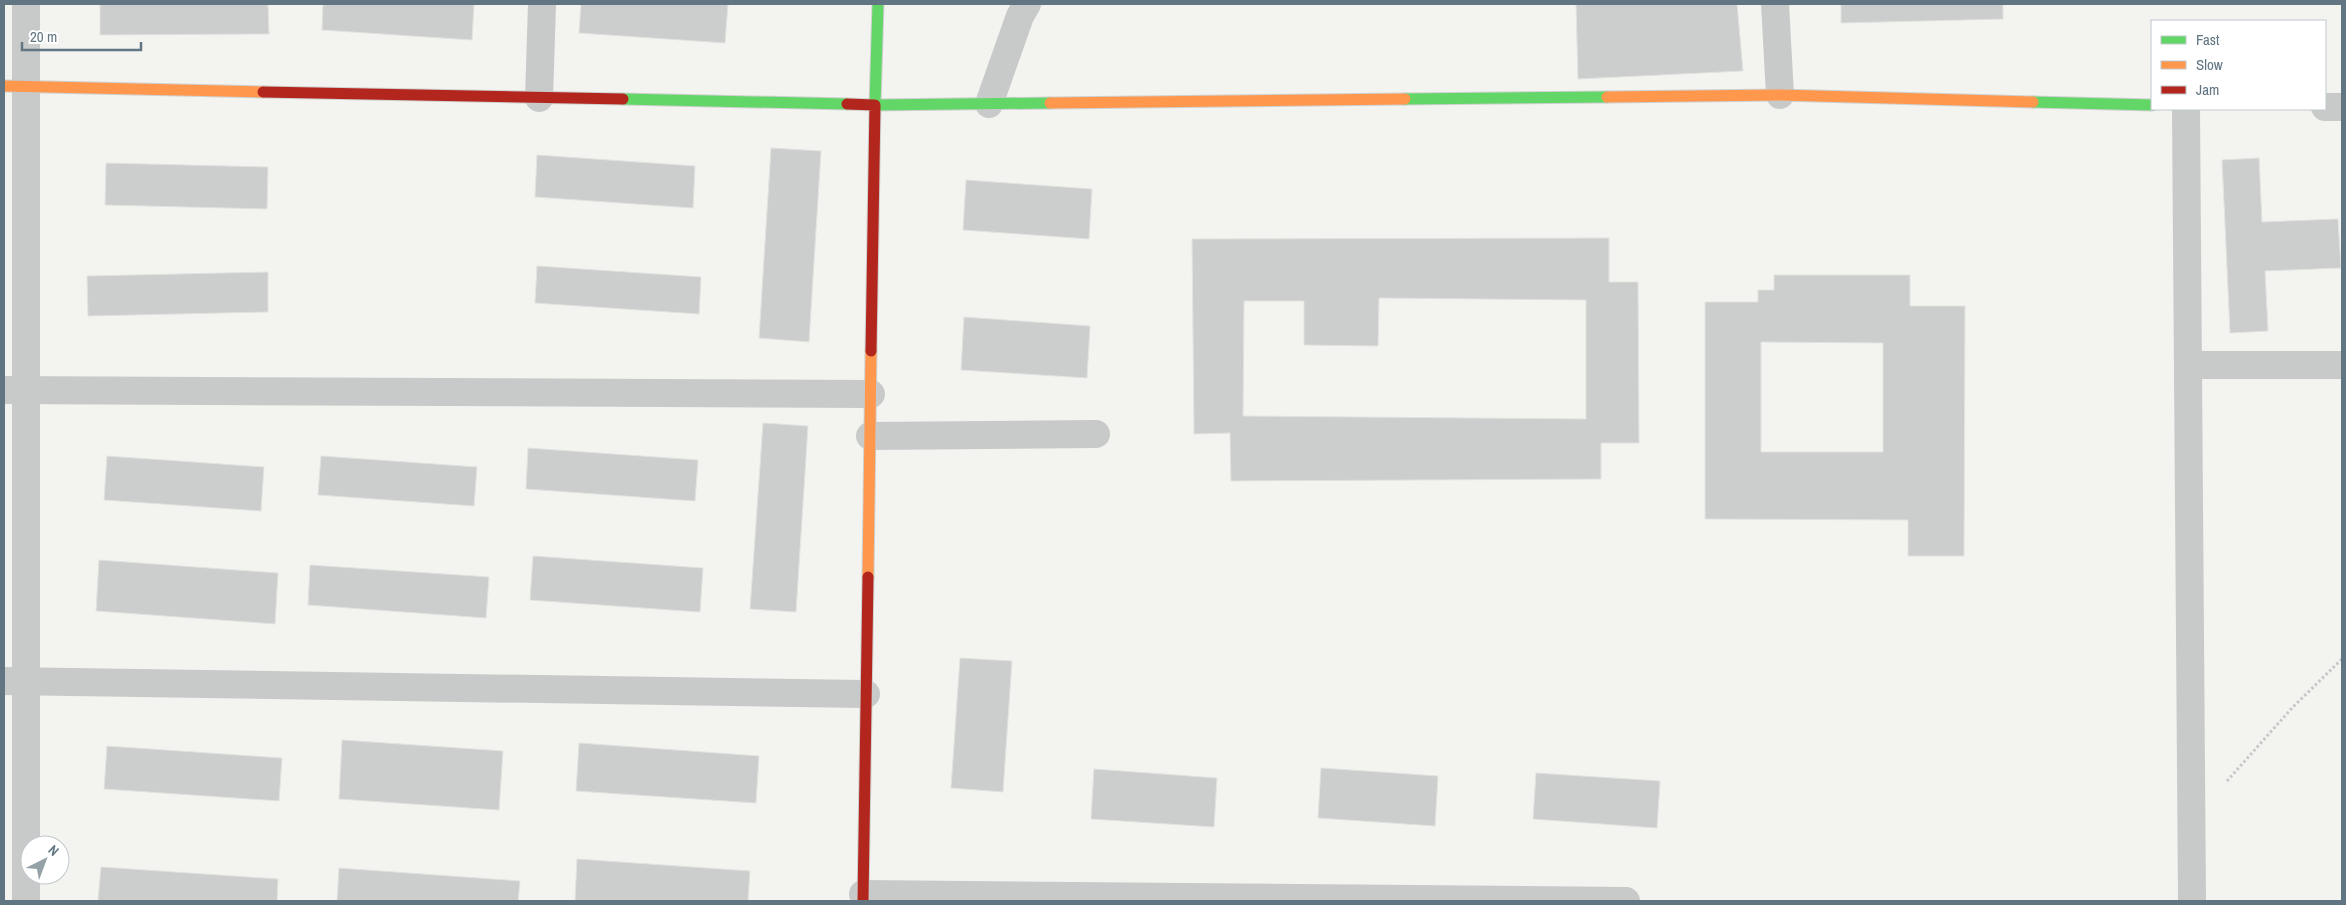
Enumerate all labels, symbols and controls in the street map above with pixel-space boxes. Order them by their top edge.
scale bar [22,20,141,52]
legend [2151,20,2326,110]
text: 20 m [30,26,57,47]
text: Fast [2196,29,2220,50]
text: Slow [2196,54,2223,75]
text: Jam [2196,79,2219,100]
north arrow [20,835,70,885]
text: N [45,841,63,860]

